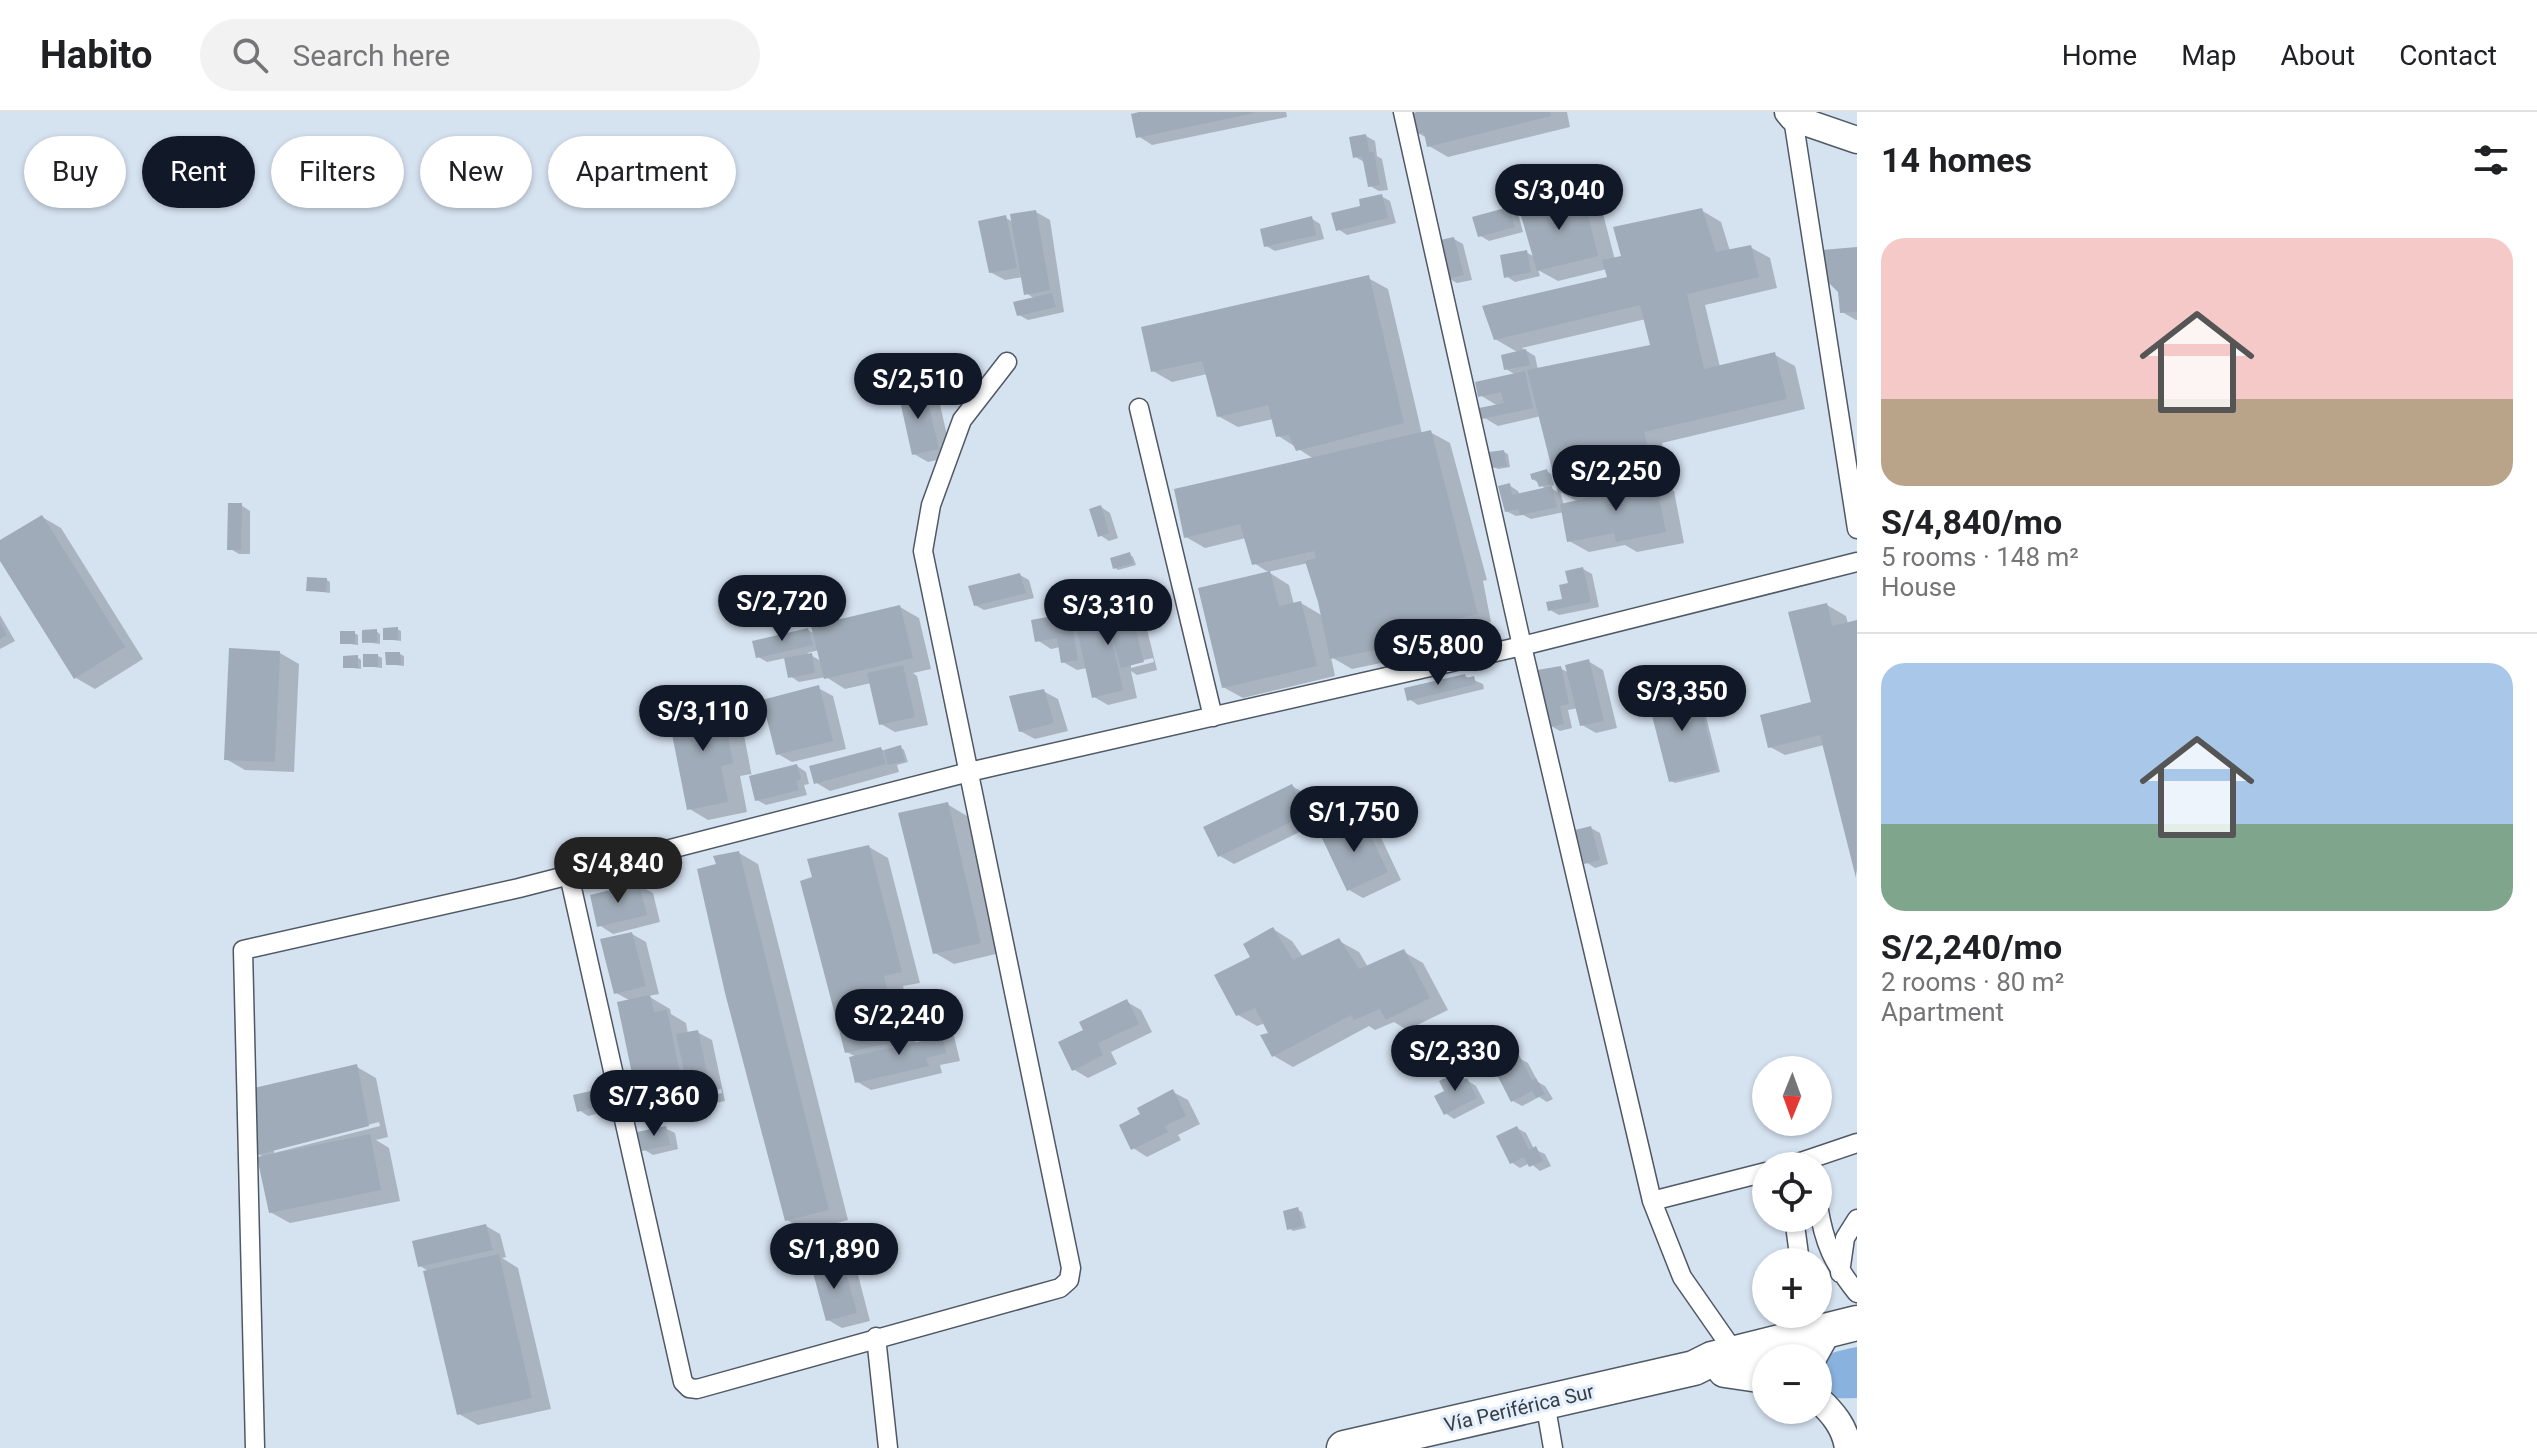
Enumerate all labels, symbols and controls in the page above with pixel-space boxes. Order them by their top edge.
search box [200,19,760,91]
text: Habito [40,33,152,77]
icon: search [228,33,272,77]
text: Search here [292,38,450,73]
text: Home [2062,39,2137,72]
text: Map [2181,39,2237,72]
text: About [2281,39,2355,72]
text: Contact [2399,39,2497,72]
chip: Buy [24,136,126,208]
chip: Rent [142,136,255,208]
chip: Filters [271,136,404,208]
chip: New [420,136,532,208]
chip: Apartment [548,136,736,208]
icon: filters [2469,138,2513,182]
text: 14 homes [1881,140,2032,180]
pin: S/3,040 [1485,164,1633,232]
text: S/3,040 [1513,175,1605,205]
icon: home [2125,290,2269,434]
pin: S/2,510 [844,353,992,421]
text: S/2,510 [872,364,964,394]
pin: S/2,250 [1542,445,1690,513]
text: S/2,250 [1570,456,1662,486]
text: S/4,840/mo [1881,502,2062,542]
text: 5 rooms · 148 m² [1881,542,2079,572]
text: House [1881,572,1956,602]
pin: S/2,720 [708,575,856,643]
pin: S/3,310 [1034,579,1182,647]
text: S/2,720 [736,586,828,616]
text: S/3,310 [1062,590,1154,620]
pin: S/5,800 [1364,619,1512,687]
text: S/5,800 [1392,630,1484,660]
pin: S/3,350 [1608,665,1756,733]
text: S/3,350 [1636,676,1728,706]
pin: S/3,110 [629,685,777,753]
text: S/3,110 [657,696,749,726]
icon: home [2125,715,2269,859]
pin: S/1,750 [1280,786,1428,854]
text: S/1,750 [1308,797,1400,827]
pin: S/4,840 [544,837,692,905]
text: S/4,840 [572,848,664,878]
text: S/2,240/mo [1881,927,2062,967]
text: 2 rooms · 80 m² [1881,967,2064,997]
pin: S/2,240 [825,989,973,1057]
text: Apartment [1881,997,2004,1027]
text: S/2,240 [853,1000,945,1030]
pin: S/2,330 [1381,1025,1529,1093]
text: S/2,330 [1409,1036,1501,1066]
north arrow [1752,1056,1832,1136]
map controls [1752,1056,1832,1424]
pin: S/7,360 [580,1070,728,1138]
text: S/7,360 [608,1081,700,1111]
button: locate [1752,1152,1832,1232]
pin: S/1,890 [760,1223,908,1291]
text: S/1,890 [788,1234,880,1264]
button: + [1752,1248,1832,1328]
button: − [1752,1344,1832,1424]
street label: Vía Periférica Sur [1442,1379,1597,1437]

